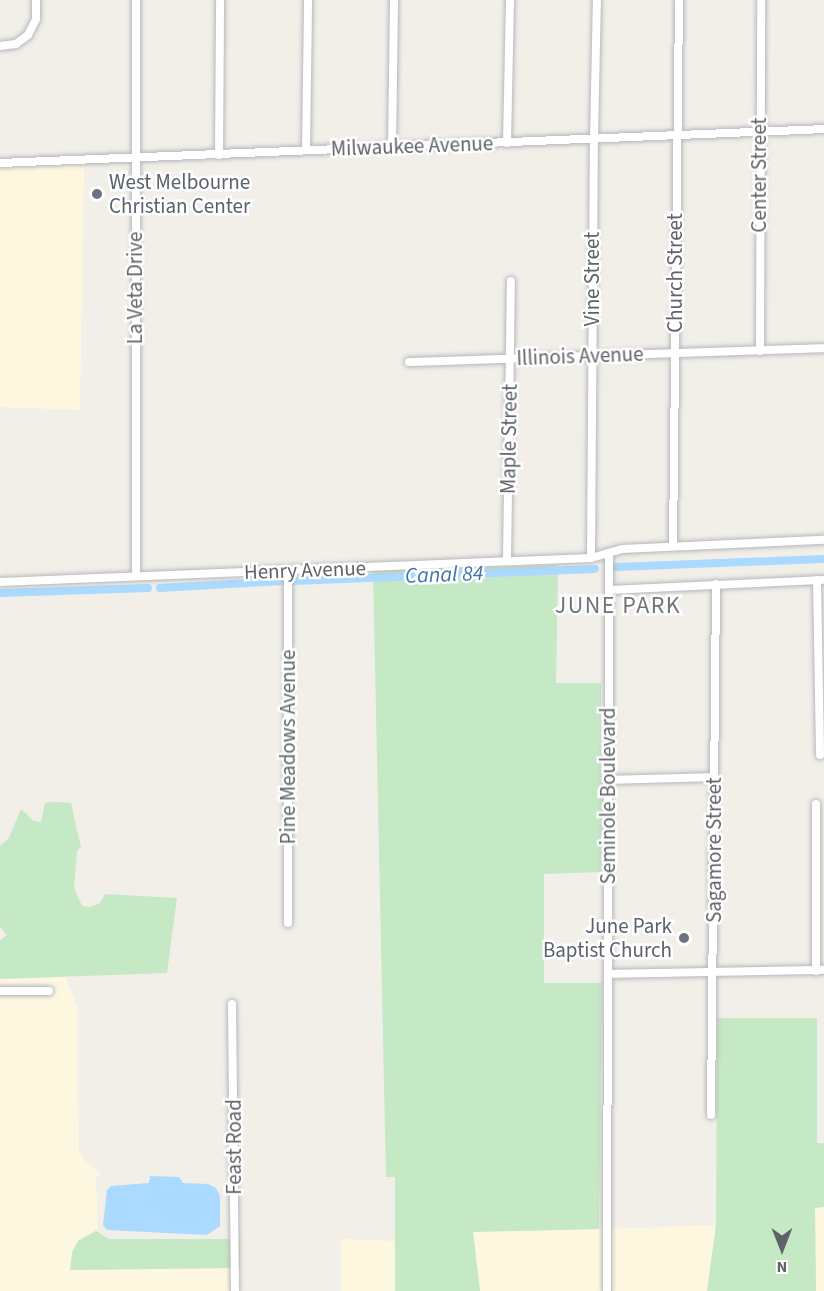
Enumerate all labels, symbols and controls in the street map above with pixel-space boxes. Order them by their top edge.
street label: Center Street [746,117,772,233]
street label: Milwaukee Avenue [330,131,494,161]
place label: West Melbourne Christian Center [109,169,250,219]
marker: West Melbourne Christian Center [90,187,104,201]
street label: Church Street [662,213,688,333]
street label: La Veta Drive [122,232,148,344]
street label: Vine Street [579,232,605,326]
street label: Illinois Avenue [516,341,644,371]
street label: Maple Street [495,384,523,494]
street label: Henry Avenue [244,555,366,585]
water label: Canal 84 [404,560,484,590]
district label: JUNE PARK [555,592,681,620]
street label: Pine Meadows Avenue [275,650,301,844]
street label: Seminole Boulevard [595,708,621,884]
street label: Sagamore Street [701,777,727,923]
place label: June Park Baptist Church [543,913,672,963]
marker: June Park Baptist Church [677,931,691,945]
street label: Feast Road [221,1099,247,1195]
north arrow [752,1219,812,1279]
text: N [777,1256,787,1278]

